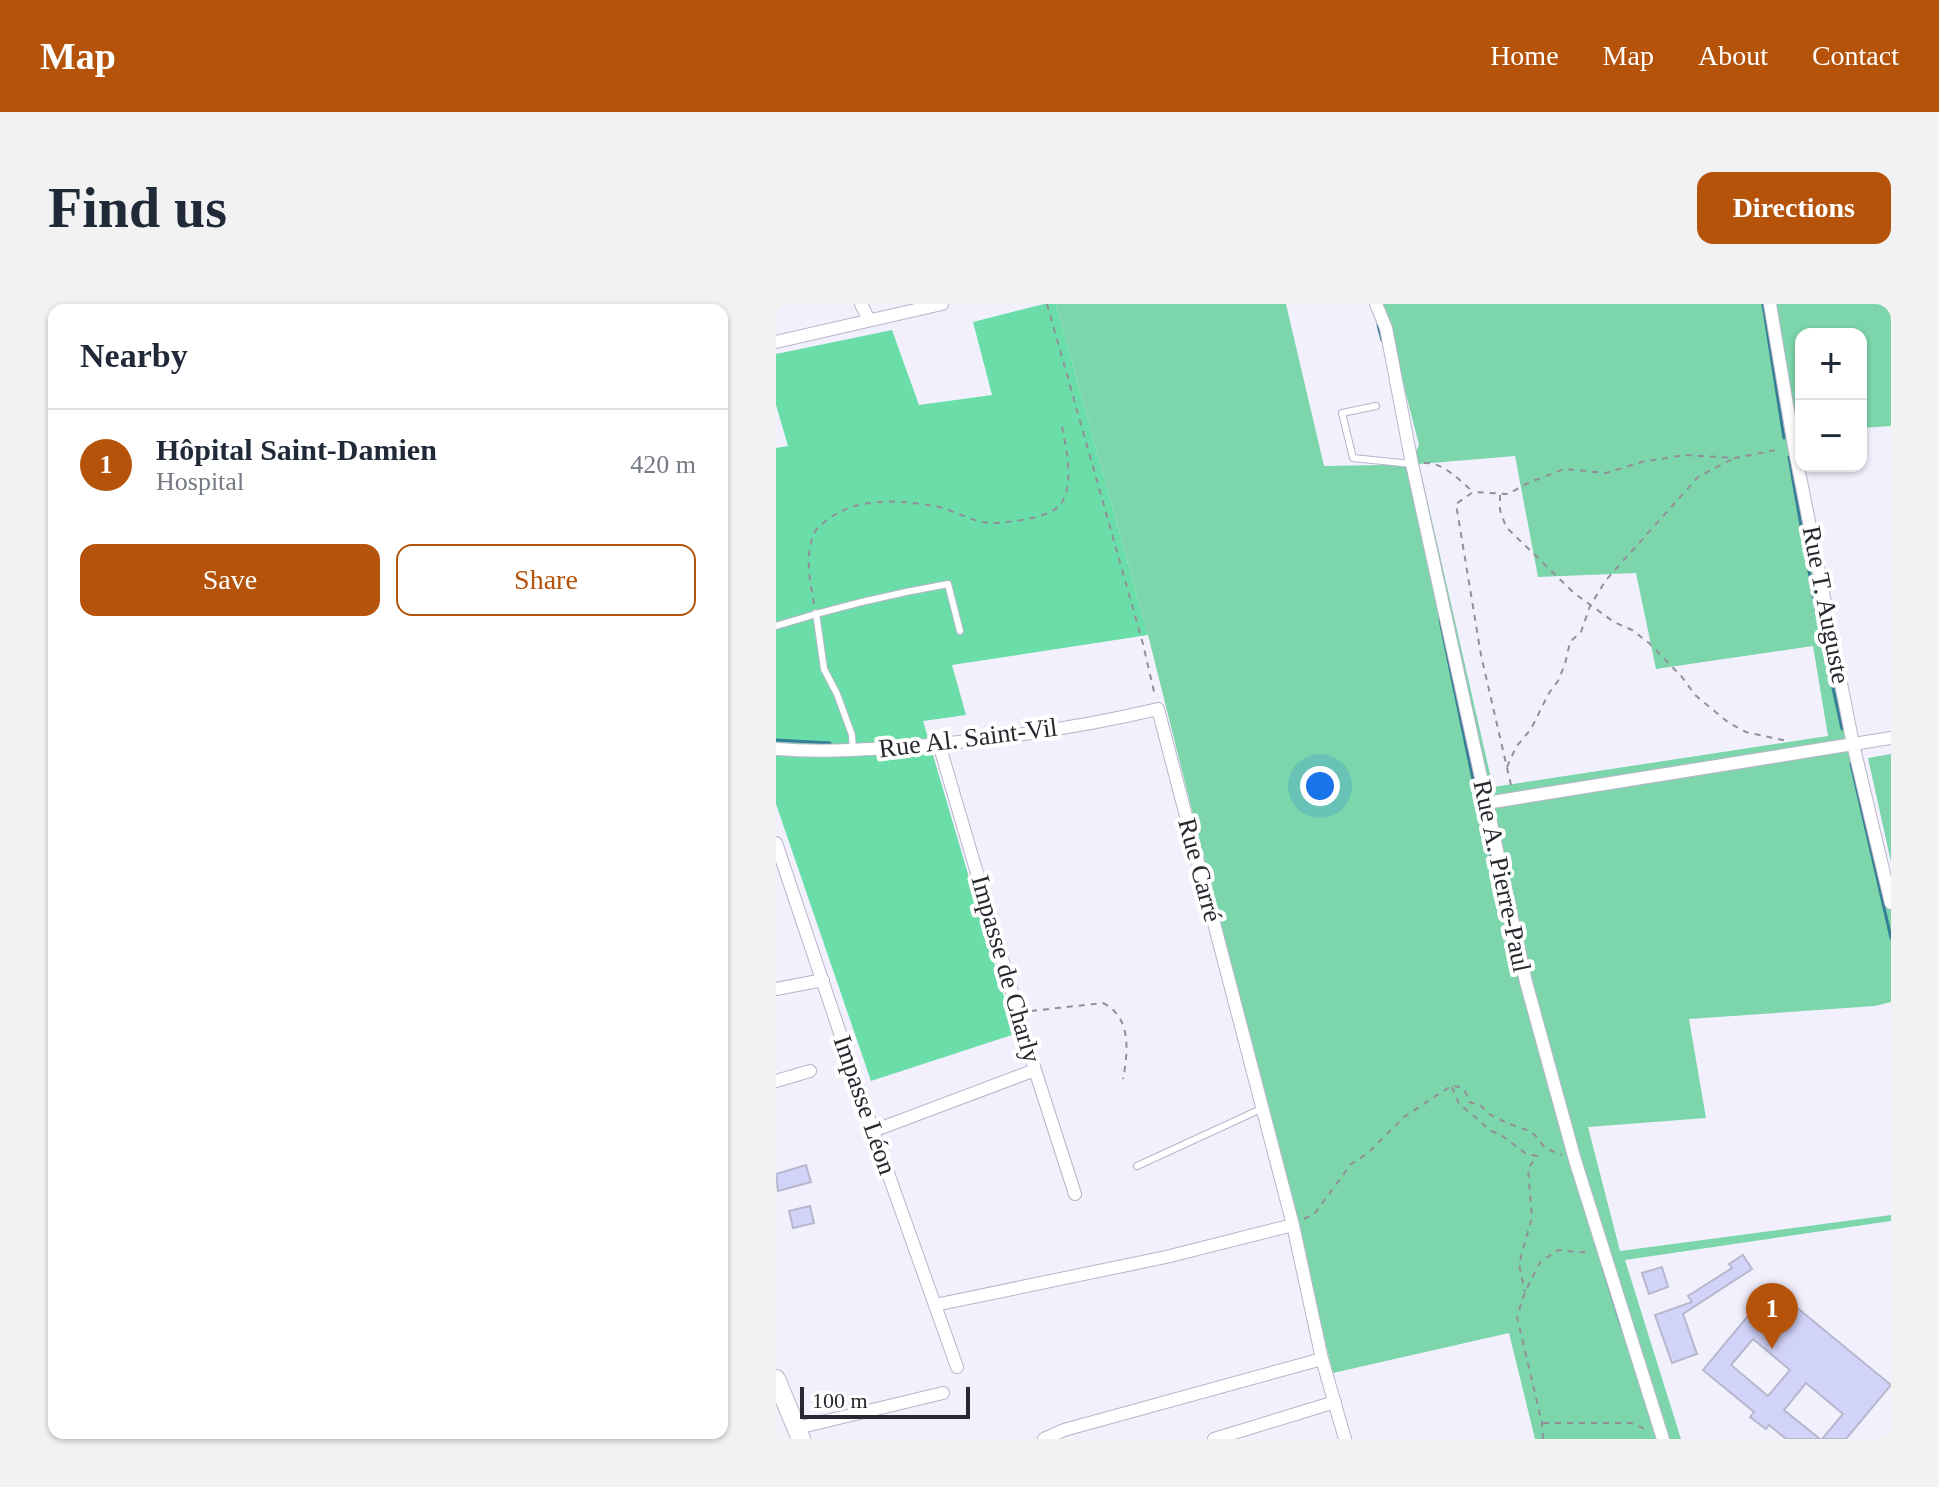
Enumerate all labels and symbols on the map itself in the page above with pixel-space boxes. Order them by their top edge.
street label: Rue T. Auguste [1796,524,1856,686]
street label: Rue Al. Saint-Vil [877,713,1059,763]
your location [1300,766,1340,806]
street label: Rue A. Pierre-Paul [1467,777,1537,975]
street label: Rue Carré [1172,815,1228,925]
street label: Impasse de Charly [965,872,1047,1066]
street label: Impasse Léon [828,1032,902,1178]
pin: 1 [1746,1283,1798,1349]
scale bar [800,1383,970,1419]

